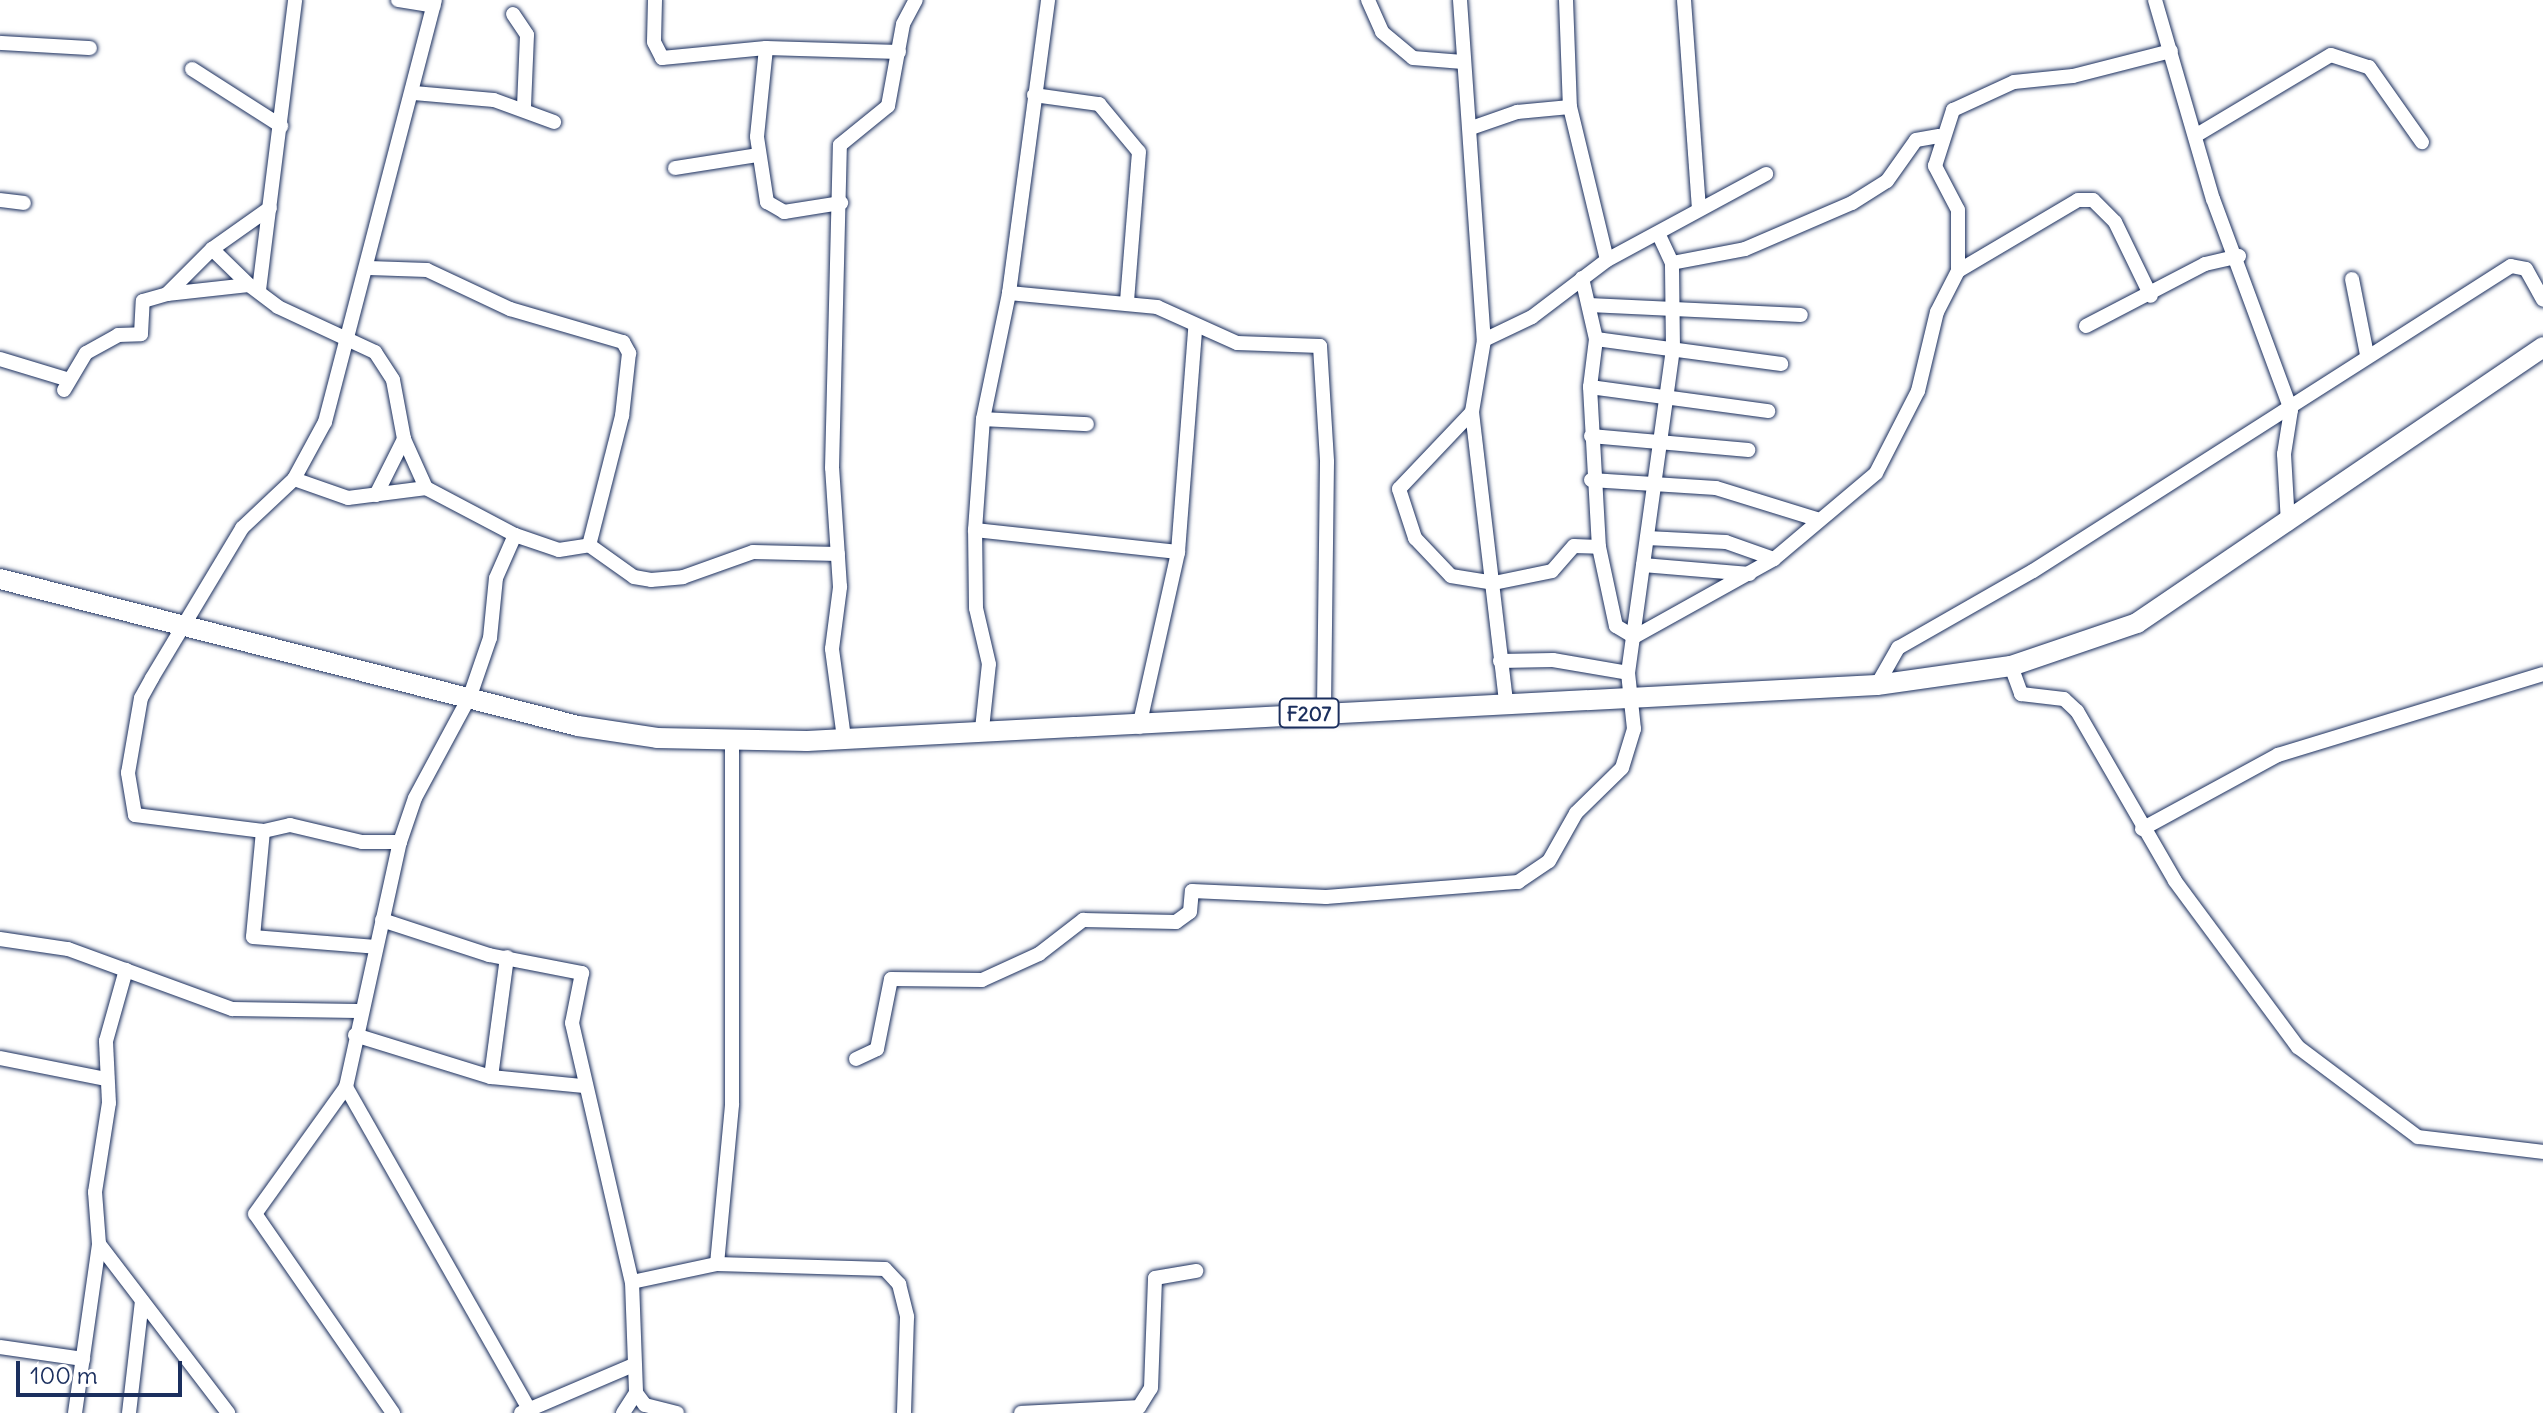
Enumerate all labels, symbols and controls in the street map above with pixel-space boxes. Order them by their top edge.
road number: F207 [1277,697,1341,729]
scale bar [20,1345,186,1395]
text: 100 m [30,1360,98,1390]

